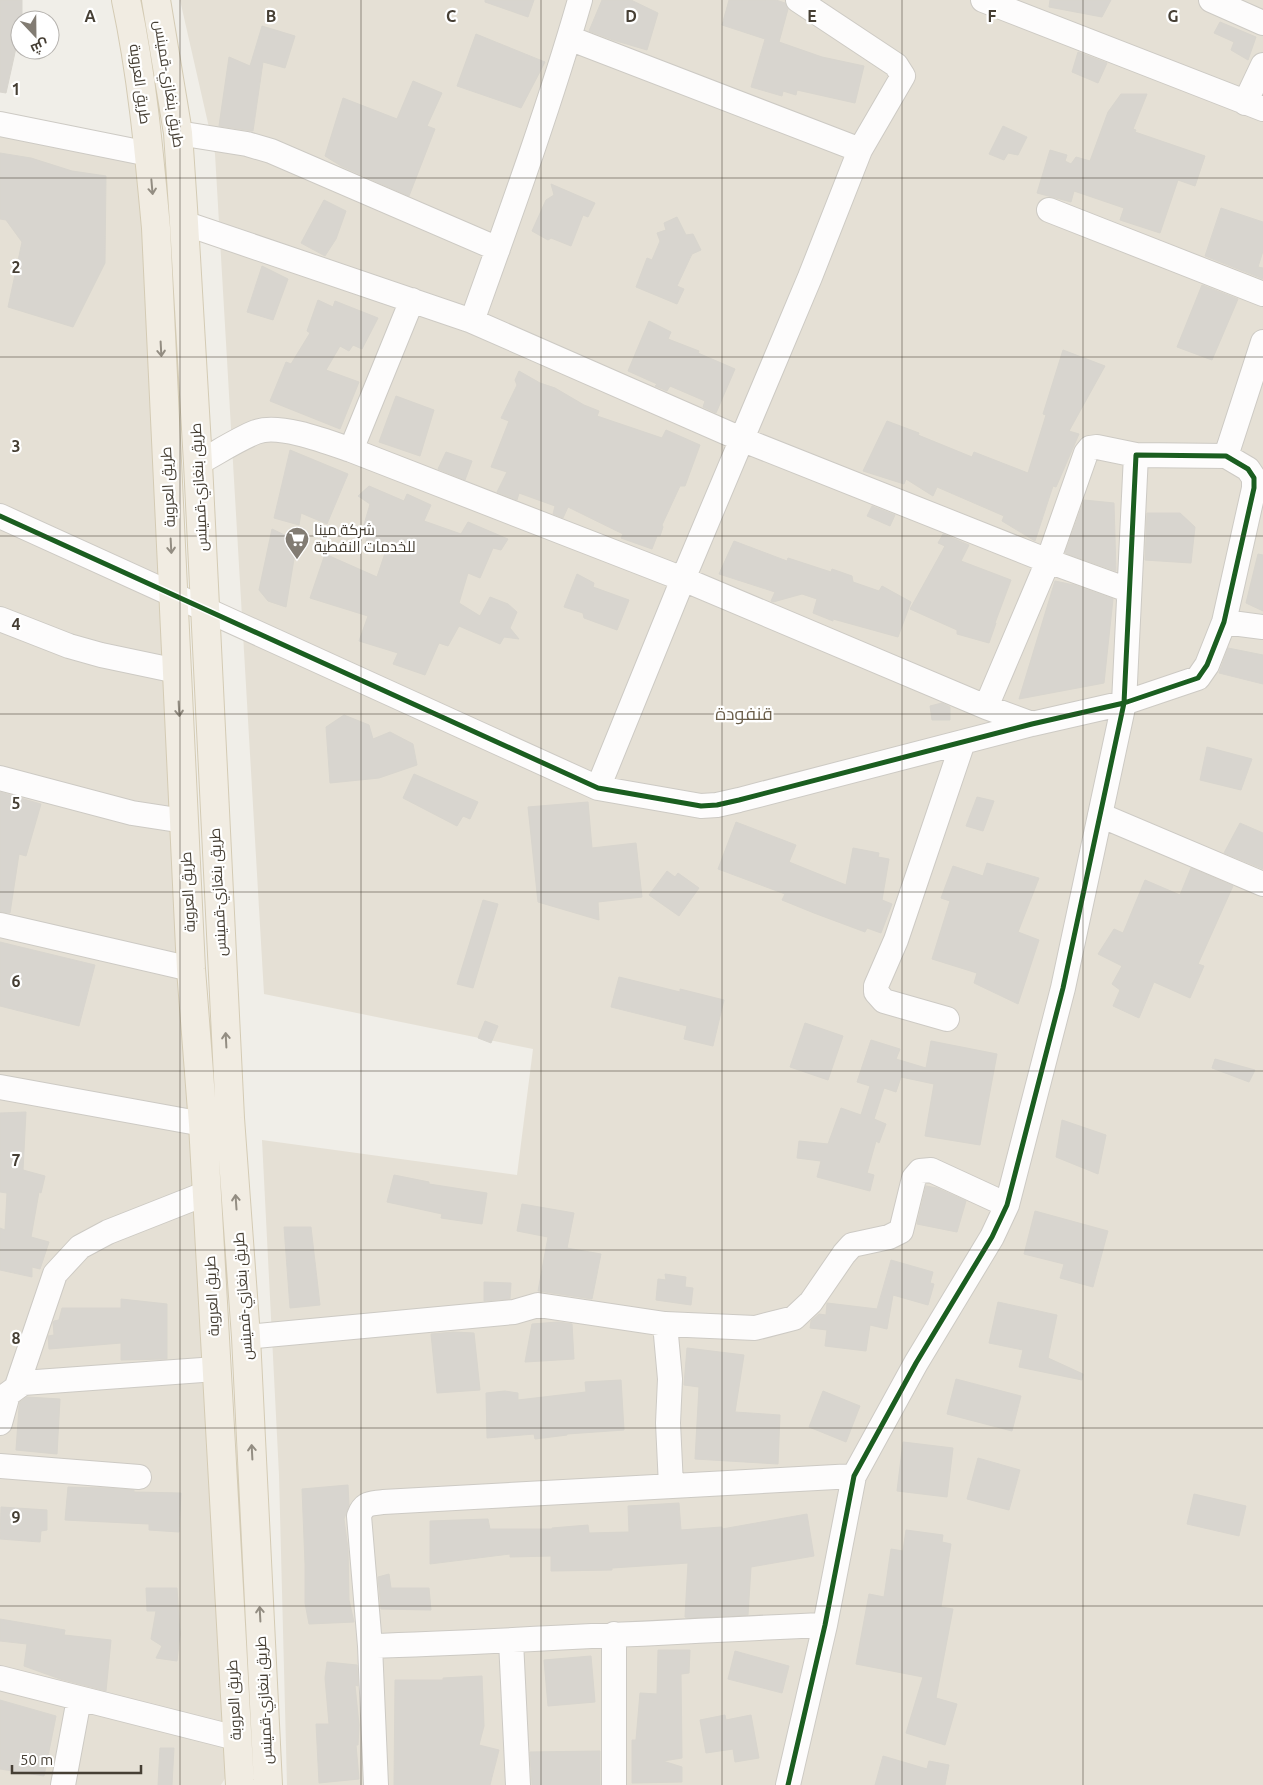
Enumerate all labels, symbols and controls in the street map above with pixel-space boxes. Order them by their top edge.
text: A [84,7,96,25]
text: B [266,7,276,25]
text: C [446,7,456,25]
text: D [625,7,637,25]
text: E [807,7,817,25]
text: F [988,7,997,25]
text: G [1167,7,1179,25]
north arrow [10,10,60,60]
street label: طريق بنغازي-قمينس [147,19,188,149]
text: ش [28,35,51,58]
street label: طريق العروبة [124,43,155,125]
text: 1 [11,80,21,98]
one-way arrow [147,179,157,195]
text: 2 [11,258,21,276]
one-way arrow [157,341,166,357]
street label: طريق بنغازي-قمينس [187,422,214,552]
text: 3 [11,437,21,455]
street label: طريق العروبة [157,446,180,528]
place label: شركة مينا للخدمات النفطية [314,521,416,555]
supermarket icon: شركة مينا للخدمات النفطية [284,526,310,560]
one-way arrow [166,538,176,554]
text: 4 [11,615,21,633]
one-way arrow [174,700,183,716]
district label: قنفودة [715,703,773,725]
text: 5 [11,794,21,812]
street label: طريق بنغازي-قمينس [206,827,233,957]
street label: طريق العروبة [177,851,200,933]
text: 6 [11,972,21,990]
one-way arrow [221,1032,230,1048]
text: 7 [11,1151,21,1169]
one-way arrow [232,1194,241,1210]
street label: طريق بنغازي-قمينس [230,1231,259,1361]
street label: طريق العروبة [201,1255,224,1337]
text: 8 [11,1329,21,1347]
one-way arrow [247,1444,257,1460]
text: 9 [11,1508,21,1526]
one-way arrow [255,1606,264,1622]
street label: طريق بنغازي-قمينس [252,1635,279,1765]
street label: طريق العروبة [223,1659,246,1741]
scale bar [12,1742,141,1774]
text: 50 m [20,1751,53,1768]

